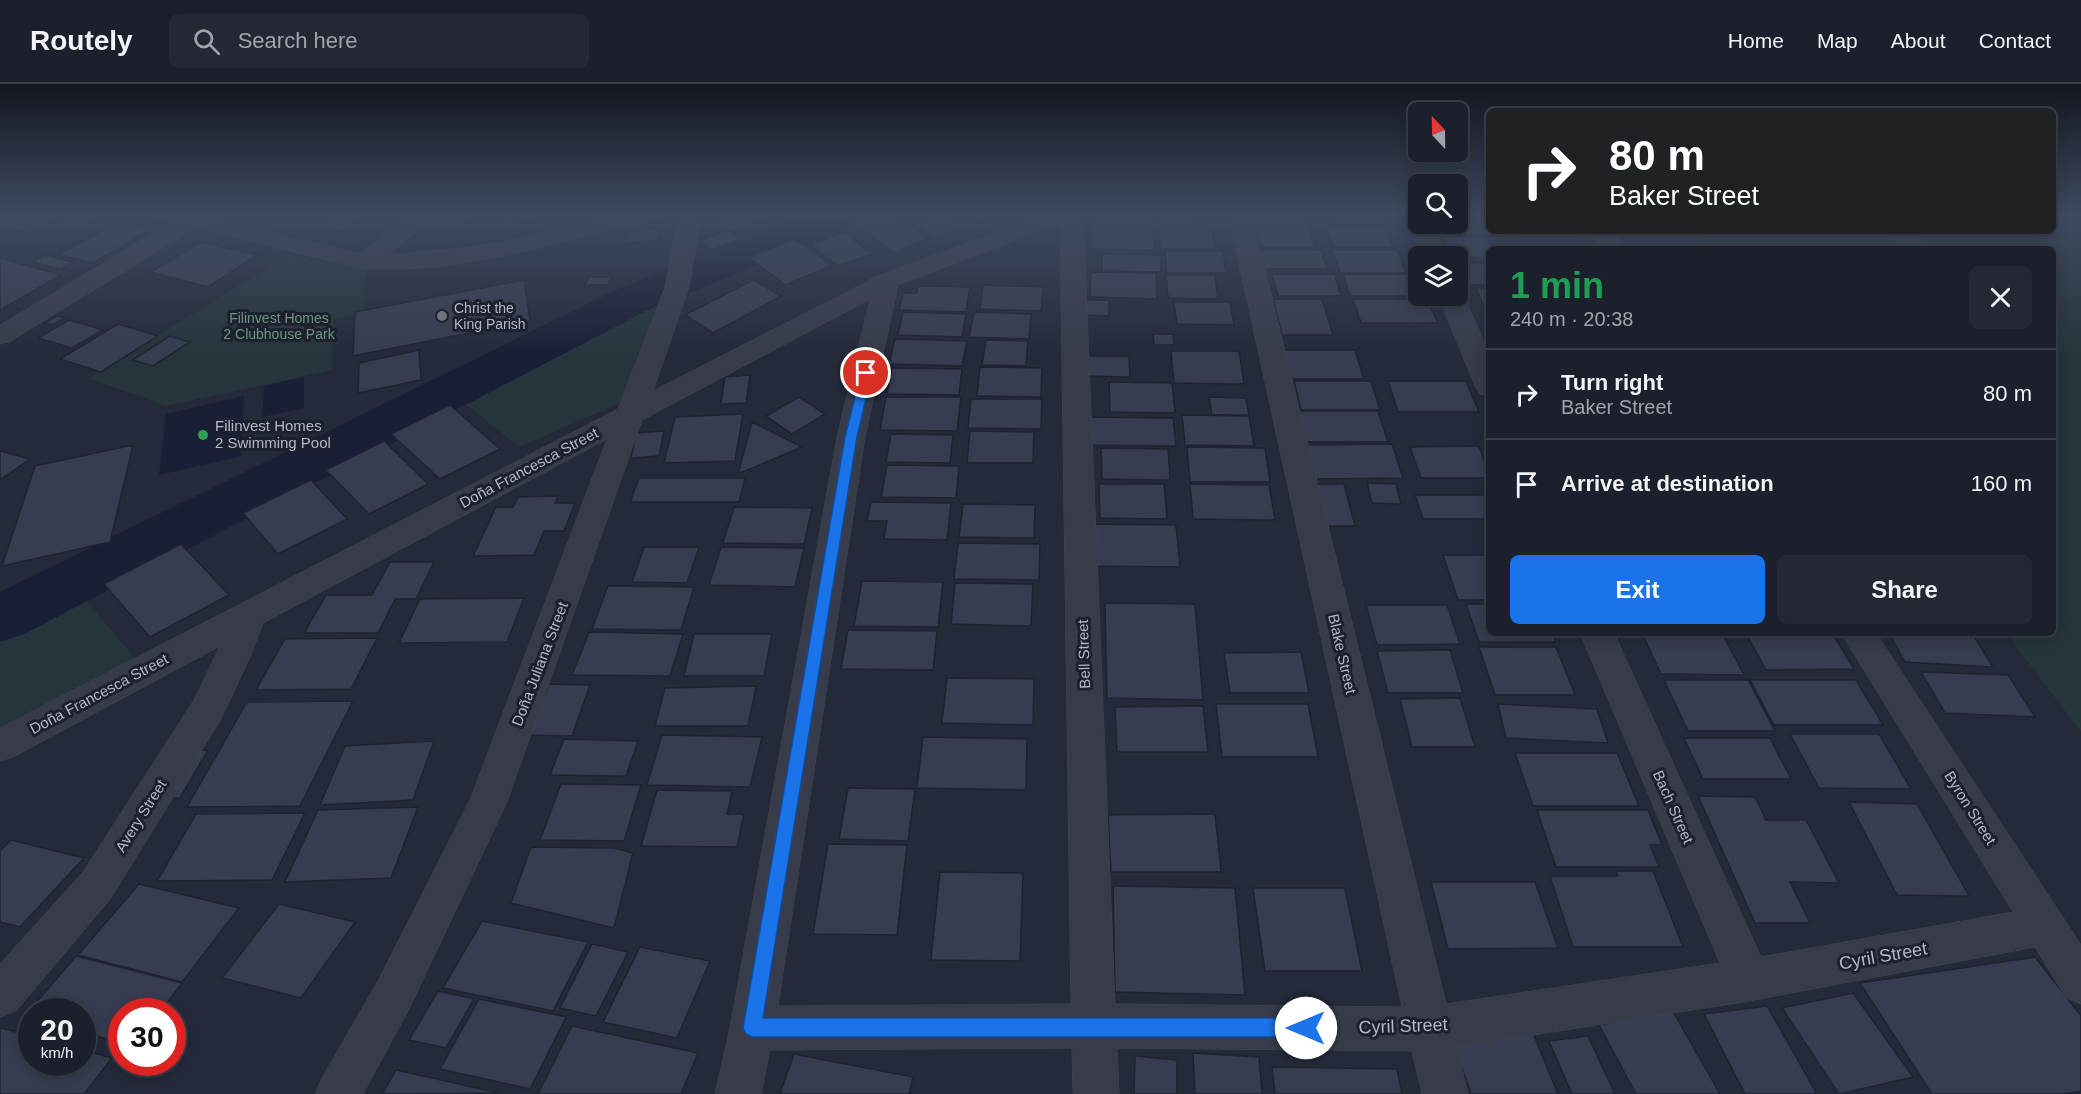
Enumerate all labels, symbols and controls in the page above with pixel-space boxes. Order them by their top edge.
search box [169,14,589,68]
text: Routely [30,25,133,56]
icon: search [190,25,223,58]
text: Search here [238,28,358,53]
text: Home [1728,29,1784,52]
text: Map [1817,29,1858,52]
text: About [1891,29,1946,52]
text: Contact [1979,29,2051,52]
north arrow [1408,102,1468,162]
map controls [1408,102,1468,306]
icon: right [1510,132,1588,210]
text: 80 m [1609,132,1705,179]
button: search [1408,174,1468,234]
text: Baker Street [1609,181,1759,211]
button: layers [1408,246,1468,306]
text: 1 min [1510,265,1604,306]
button: close [1969,266,2032,329]
place label: Christ the King Parish [454,300,526,332]
text: 240 m · 20:38 [1510,308,1633,330]
marker: Christ the King Parish [435,309,449,323]
park label: Filinvest Homes 2 Clubhouse Park [223,310,336,342]
pin [840,347,891,398]
icon: arrive [849,356,882,389]
text: Turn right [1561,370,1663,395]
icon: right [1510,378,1543,411]
text: 80 m [1983,381,2032,406]
text: Baker Street [1561,396,1672,418]
place label: Filinvest Homes 2 Swimming Pool [215,417,331,451]
street label: Doña Francesca Street [457,423,602,511]
marker: Filinvest Homes 2 Swimming Pool [196,428,210,442]
icon: arrive [1510,468,1543,501]
text: Arrive at destination [1561,471,1774,496]
text: 160 m [1971,471,2032,496]
button: Exit [1510,555,1765,624]
button: Share [1777,555,2032,624]
street label: Doña Juliana Street [508,598,571,728]
street label: Blake Street [1325,612,1360,696]
street label: Bell Street [1074,618,1093,689]
street label: Doña Francesca Street [27,649,172,737]
street label: Bach Street [1650,768,1697,847]
street label: Byron Street [1941,768,2000,848]
street label: Avery Street [112,776,170,855]
street label: Cyril Street [1837,938,1929,974]
position arrow [1274,996,1338,1060]
speed limit sign: 30 [108,998,186,1076]
text: 20 [40,1013,74,1046]
street label: Cyril Street [1358,1014,1448,1038]
text: km/h [41,1044,73,1061]

